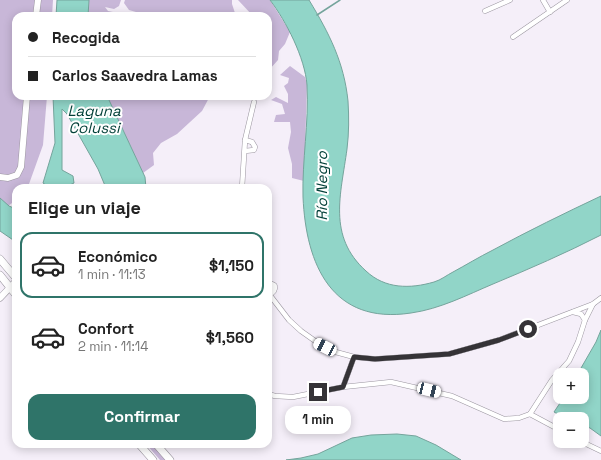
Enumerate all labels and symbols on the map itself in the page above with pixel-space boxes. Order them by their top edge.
water label: Laguna Colussi [67,101,122,137]
water label: Río Negro [312,151,331,221]
route start [519,320,537,338]
car [312,336,338,358]
car [416,381,442,399]
route end [309,383,327,401]
callout: 1 min [285,406,351,434]

